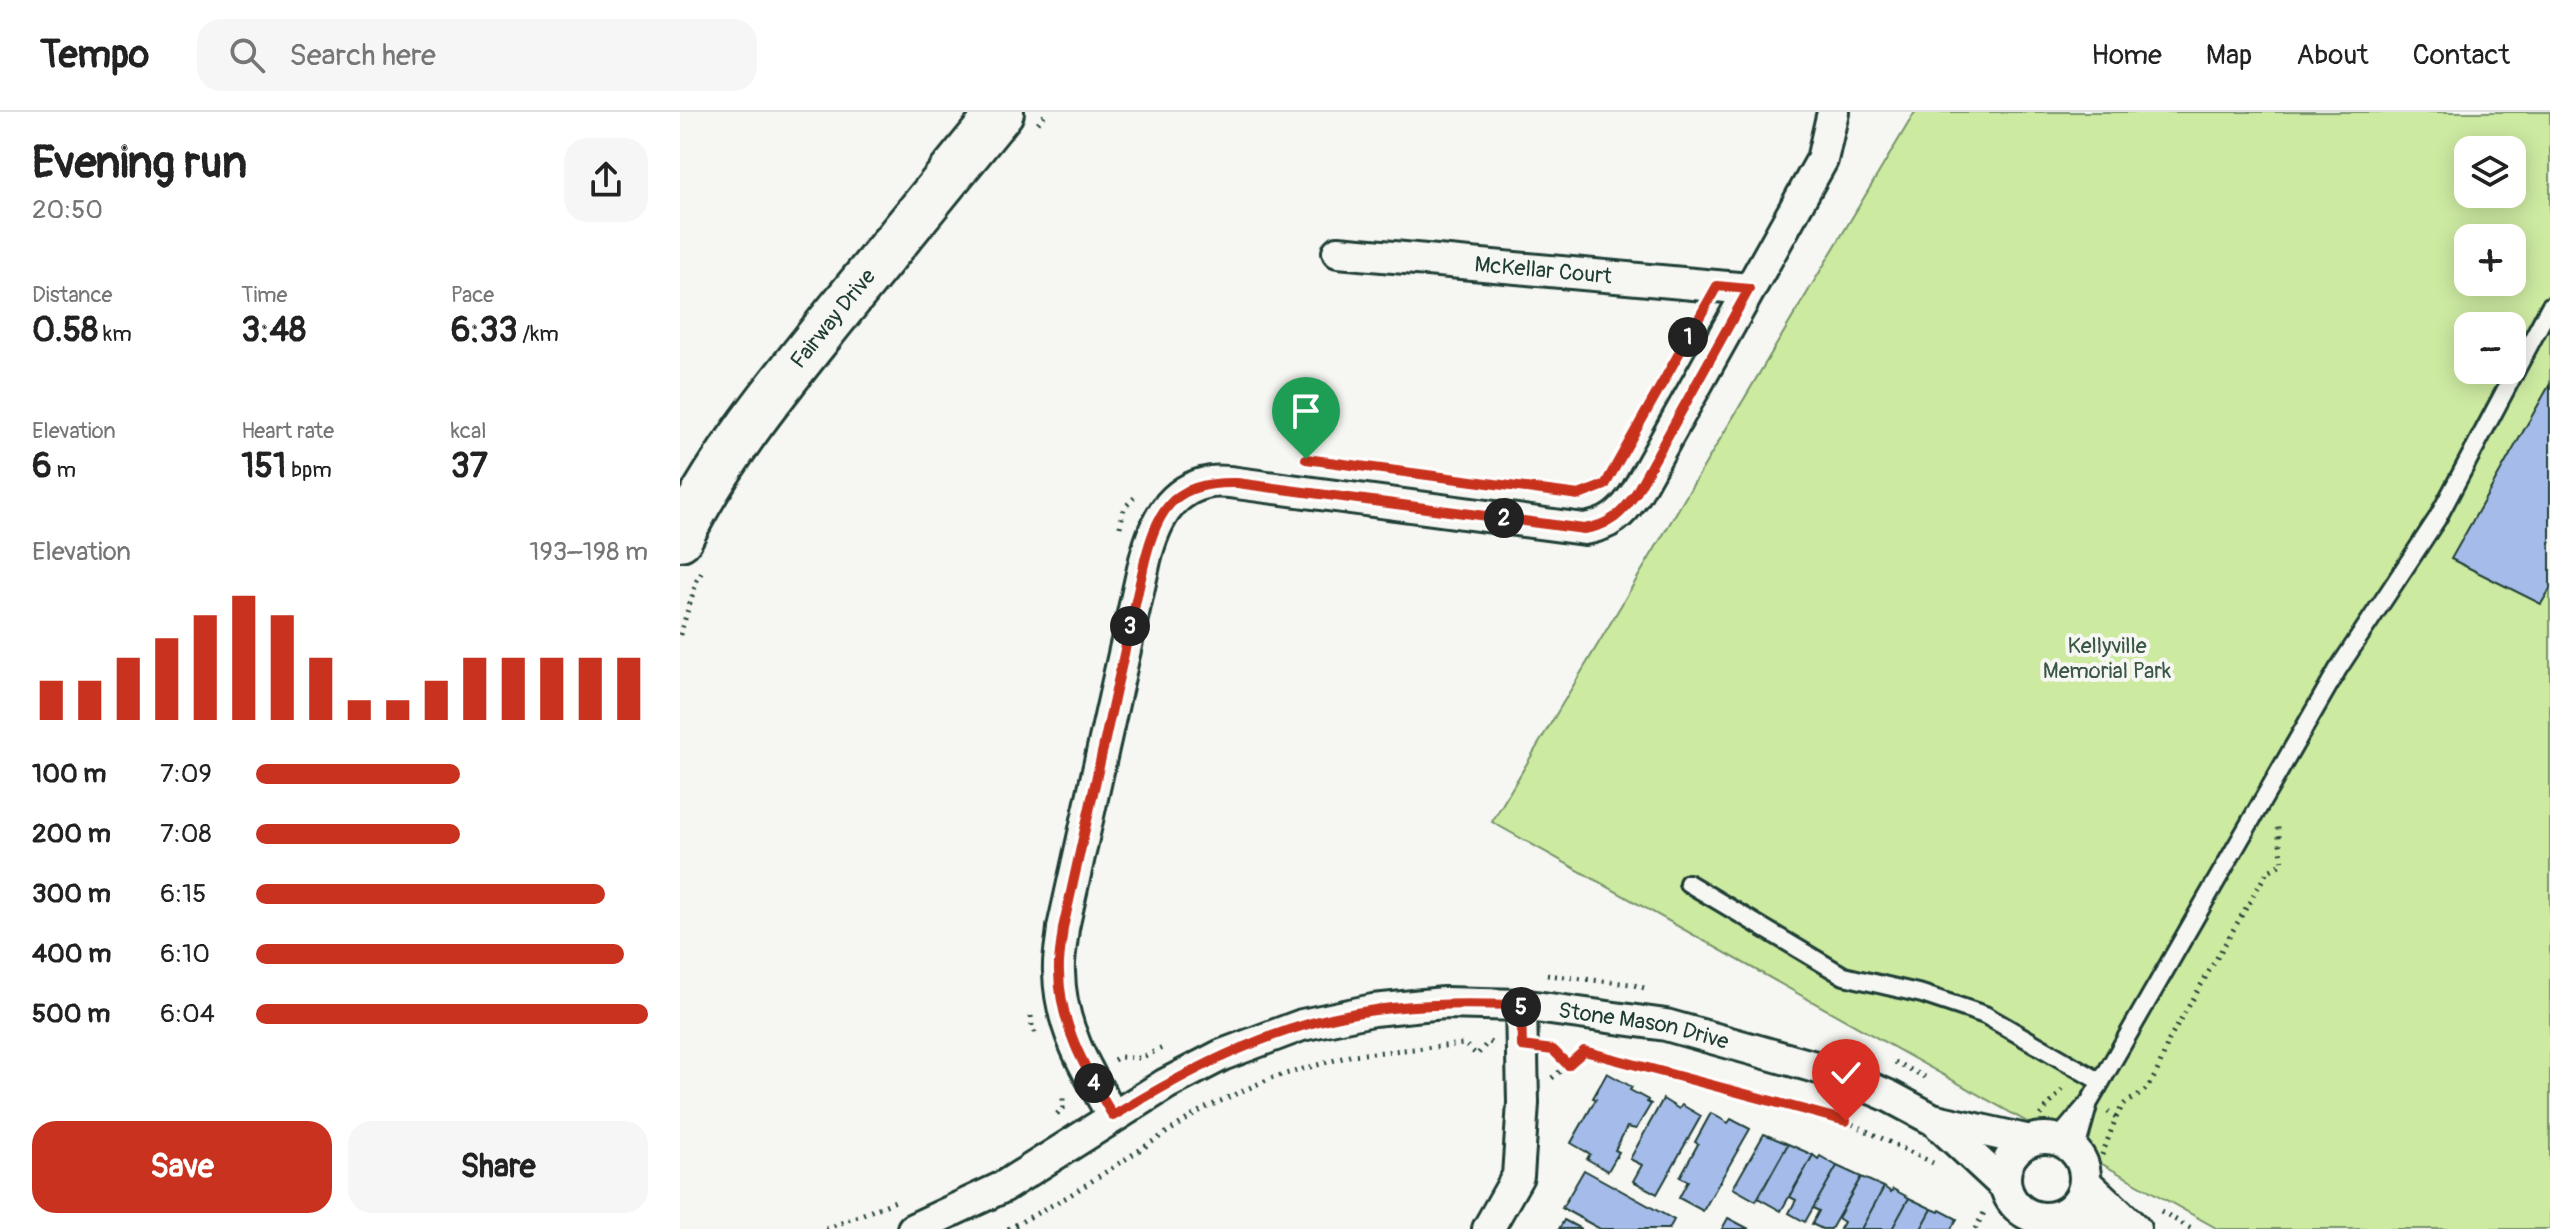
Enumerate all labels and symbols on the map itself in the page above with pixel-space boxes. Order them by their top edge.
street label: McKellar Court [1473,250,1613,291]
street label: Fairway Drive [784,263,882,374]
pin: 1 [1668,317,1708,357]
pin [1272,377,1340,459]
pin: 2 [1484,498,1524,538]
pin: 3 [1110,606,1150,646]
park label: Kellyville Memorial Park [2043,632,2171,685]
pin: 5 [1501,987,1541,1027]
street label: Stone Mason Drive [1557,996,1732,1056]
pin [1812,1039,1880,1121]
pin: 4 [1074,1063,1114,1103]

